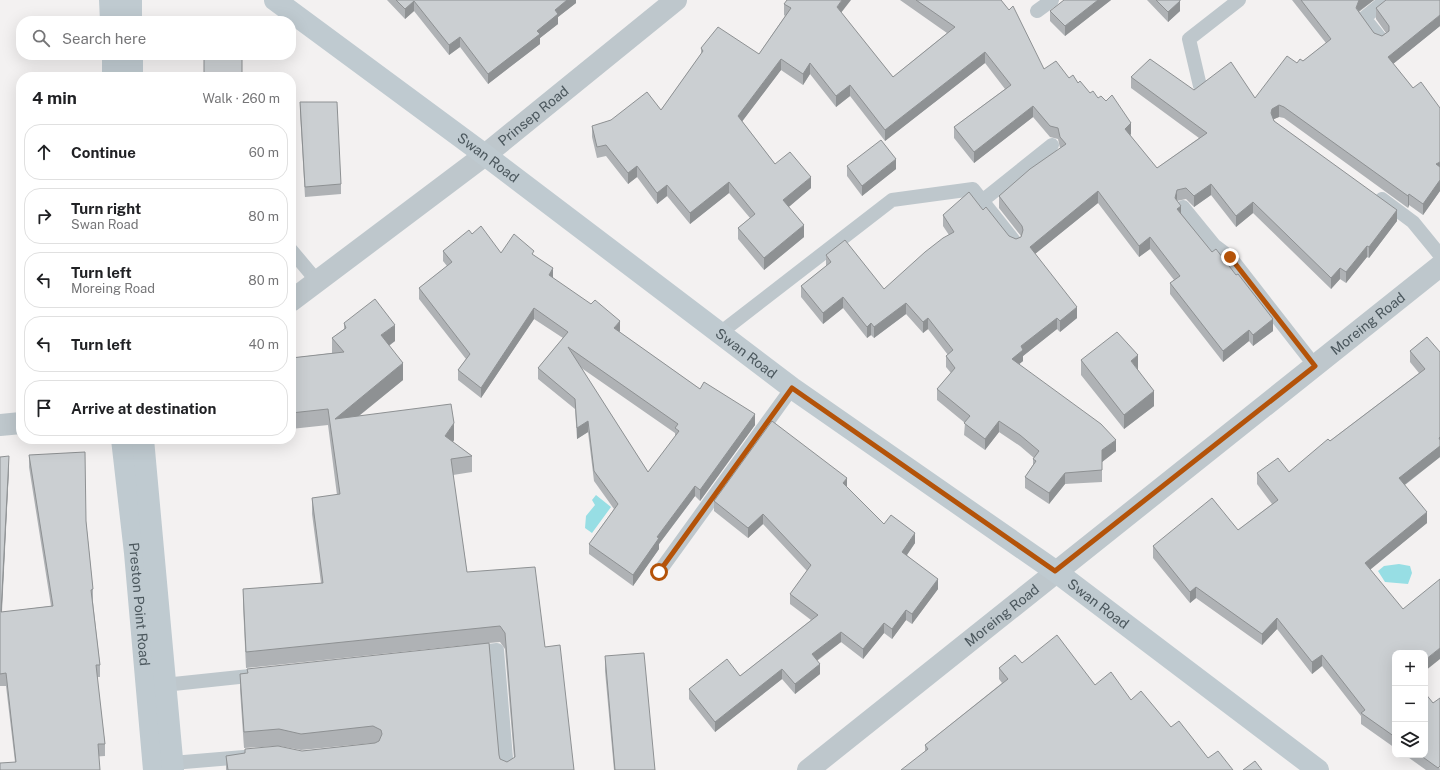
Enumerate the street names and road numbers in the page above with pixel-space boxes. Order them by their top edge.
street label: Prinsep Road [495,83,572,149]
street label: Swan Road [454,129,522,186]
street label: Moreing Road [1327,289,1408,358]
street label: Swan Road [712,325,780,382]
street label: Preston Point Road [126,541,153,666]
street label: Swan Road [1064,575,1132,632]
street label: Moreing Road [962,581,1042,650]

